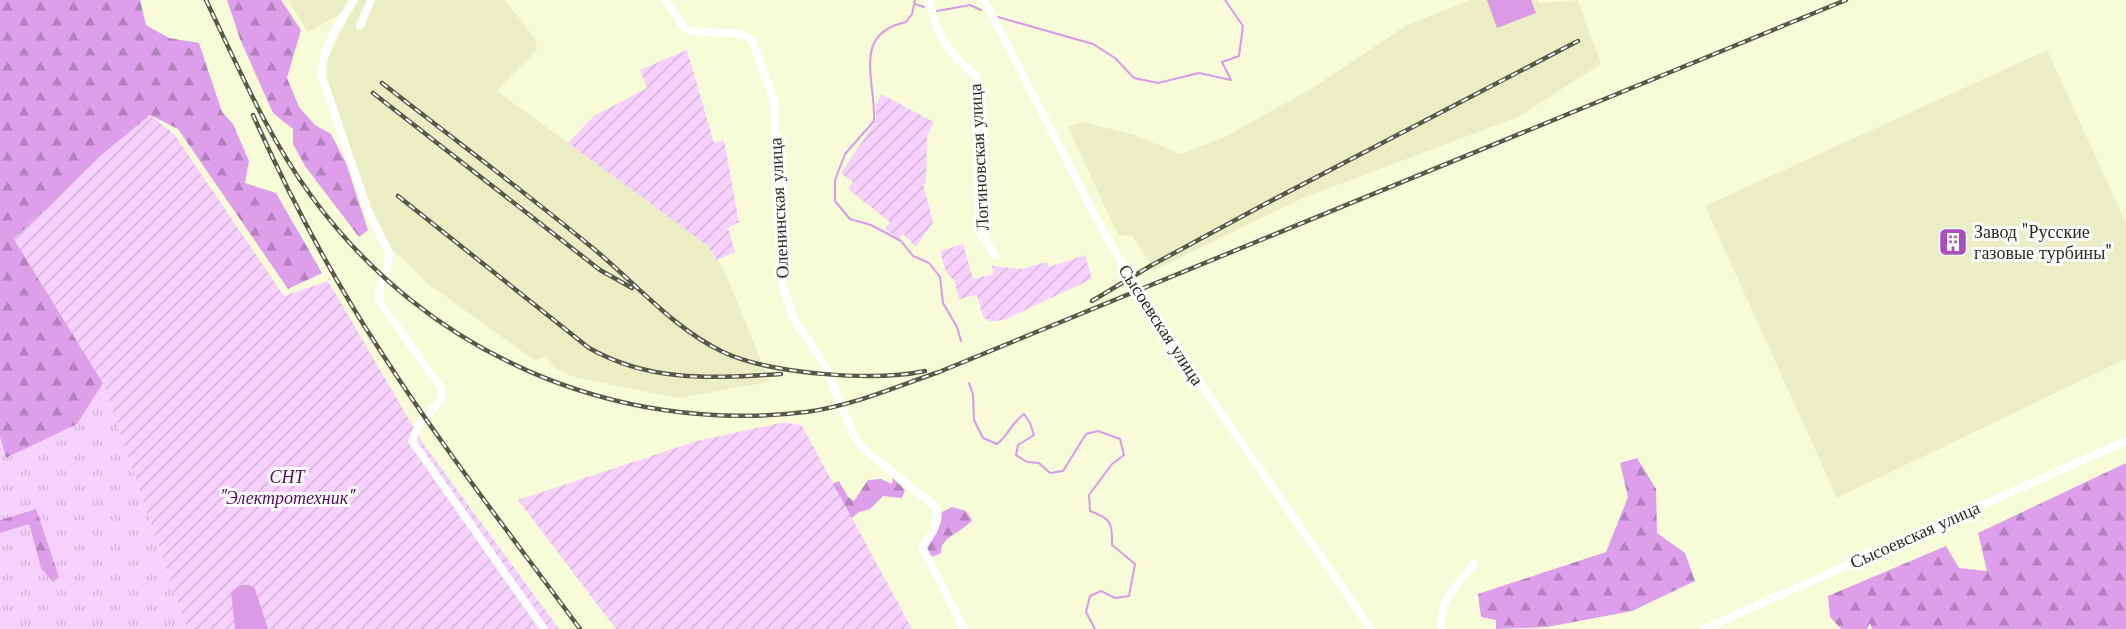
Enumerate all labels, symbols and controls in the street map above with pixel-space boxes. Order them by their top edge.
street label: Логиновская улица [964,83,994,231]
street label: Оленинская улица [764,137,794,279]
place label: Завод "Русские газовые турбины" [1974,221,2112,264]
building icon: Завод "Русские газовые турбины" [1937,226,1969,258]
street label: Сысоевская улица [1114,260,1208,390]
park label: СНТ "Электротехник" [219,466,356,509]
street label: Сысоевская улица [1847,496,1983,574]

